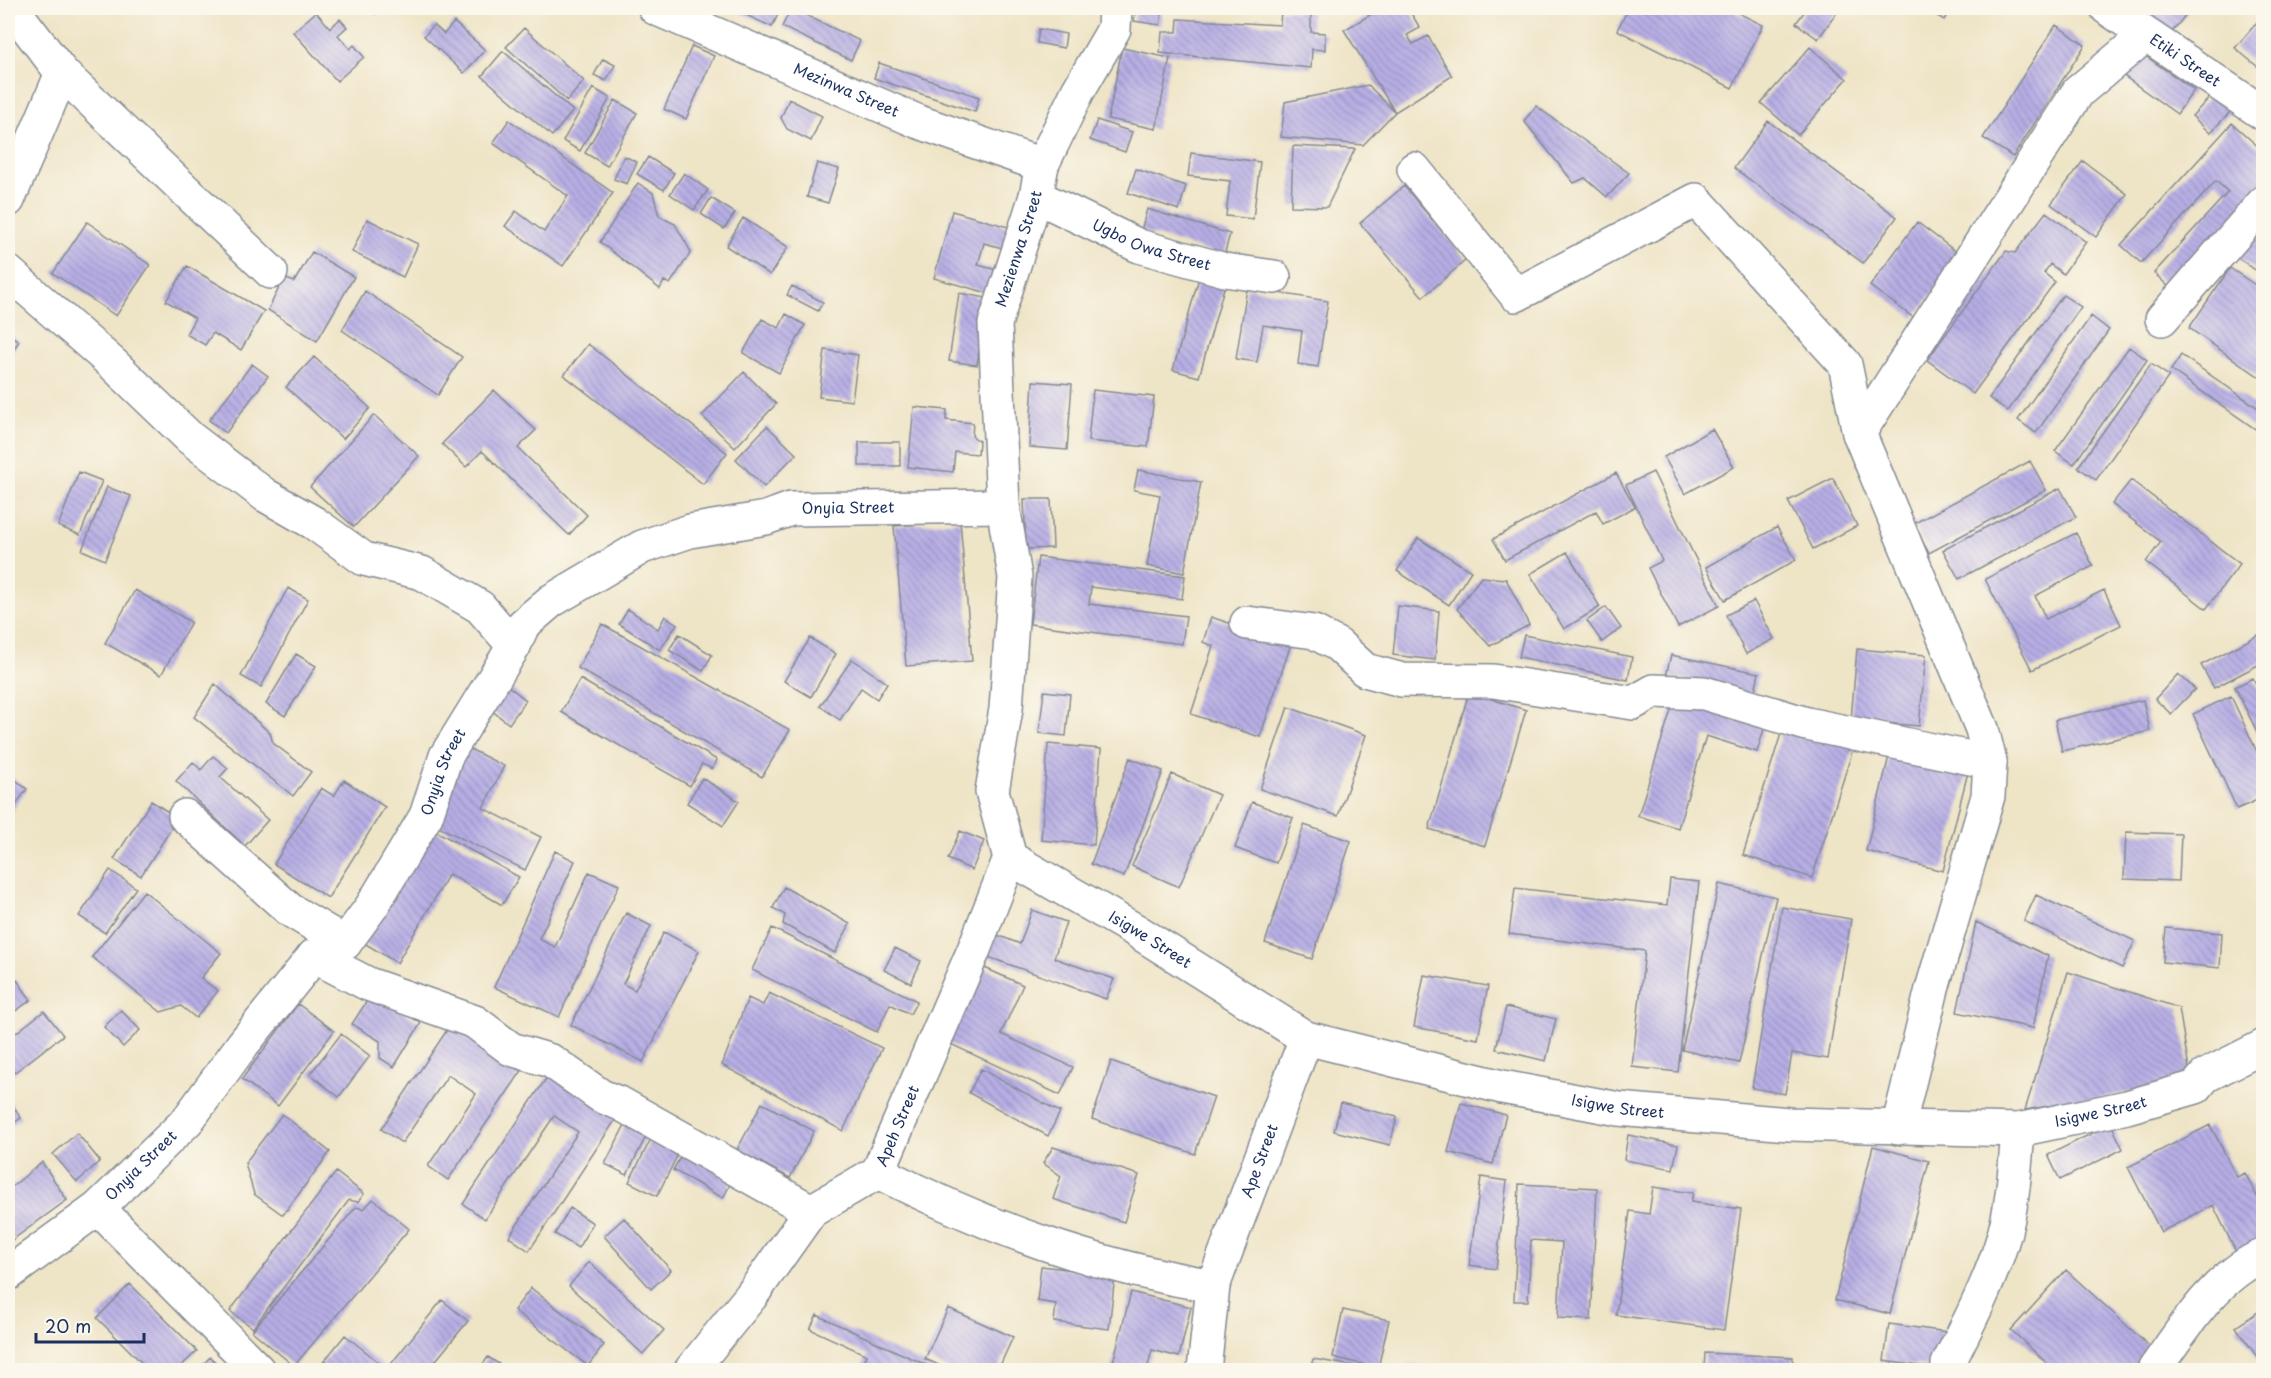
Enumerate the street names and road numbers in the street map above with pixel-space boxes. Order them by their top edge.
street label: Etiki Street [2146,27,2226,92]
street label: Mezinwa Street [790,56,903,122]
street label: Mezienwa Street [988,189,1047,309]
street label: Ugbo Owa Street [1089,212,1214,276]
street label: Onyia Street [801,495,894,519]
street label: Onyia Street [414,723,470,818]
street label: Isigwe Street [1105,904,1197,973]
street label: Apeh Street [869,1081,924,1169]
street label: Isigwe Street [1570,1087,1665,1123]
street label: Isigwe Street [2052,1089,2149,1132]
street label: Ape Street [1234,1120,1283,1201]
street label: Onyia Street [99,1124,181,1205]

